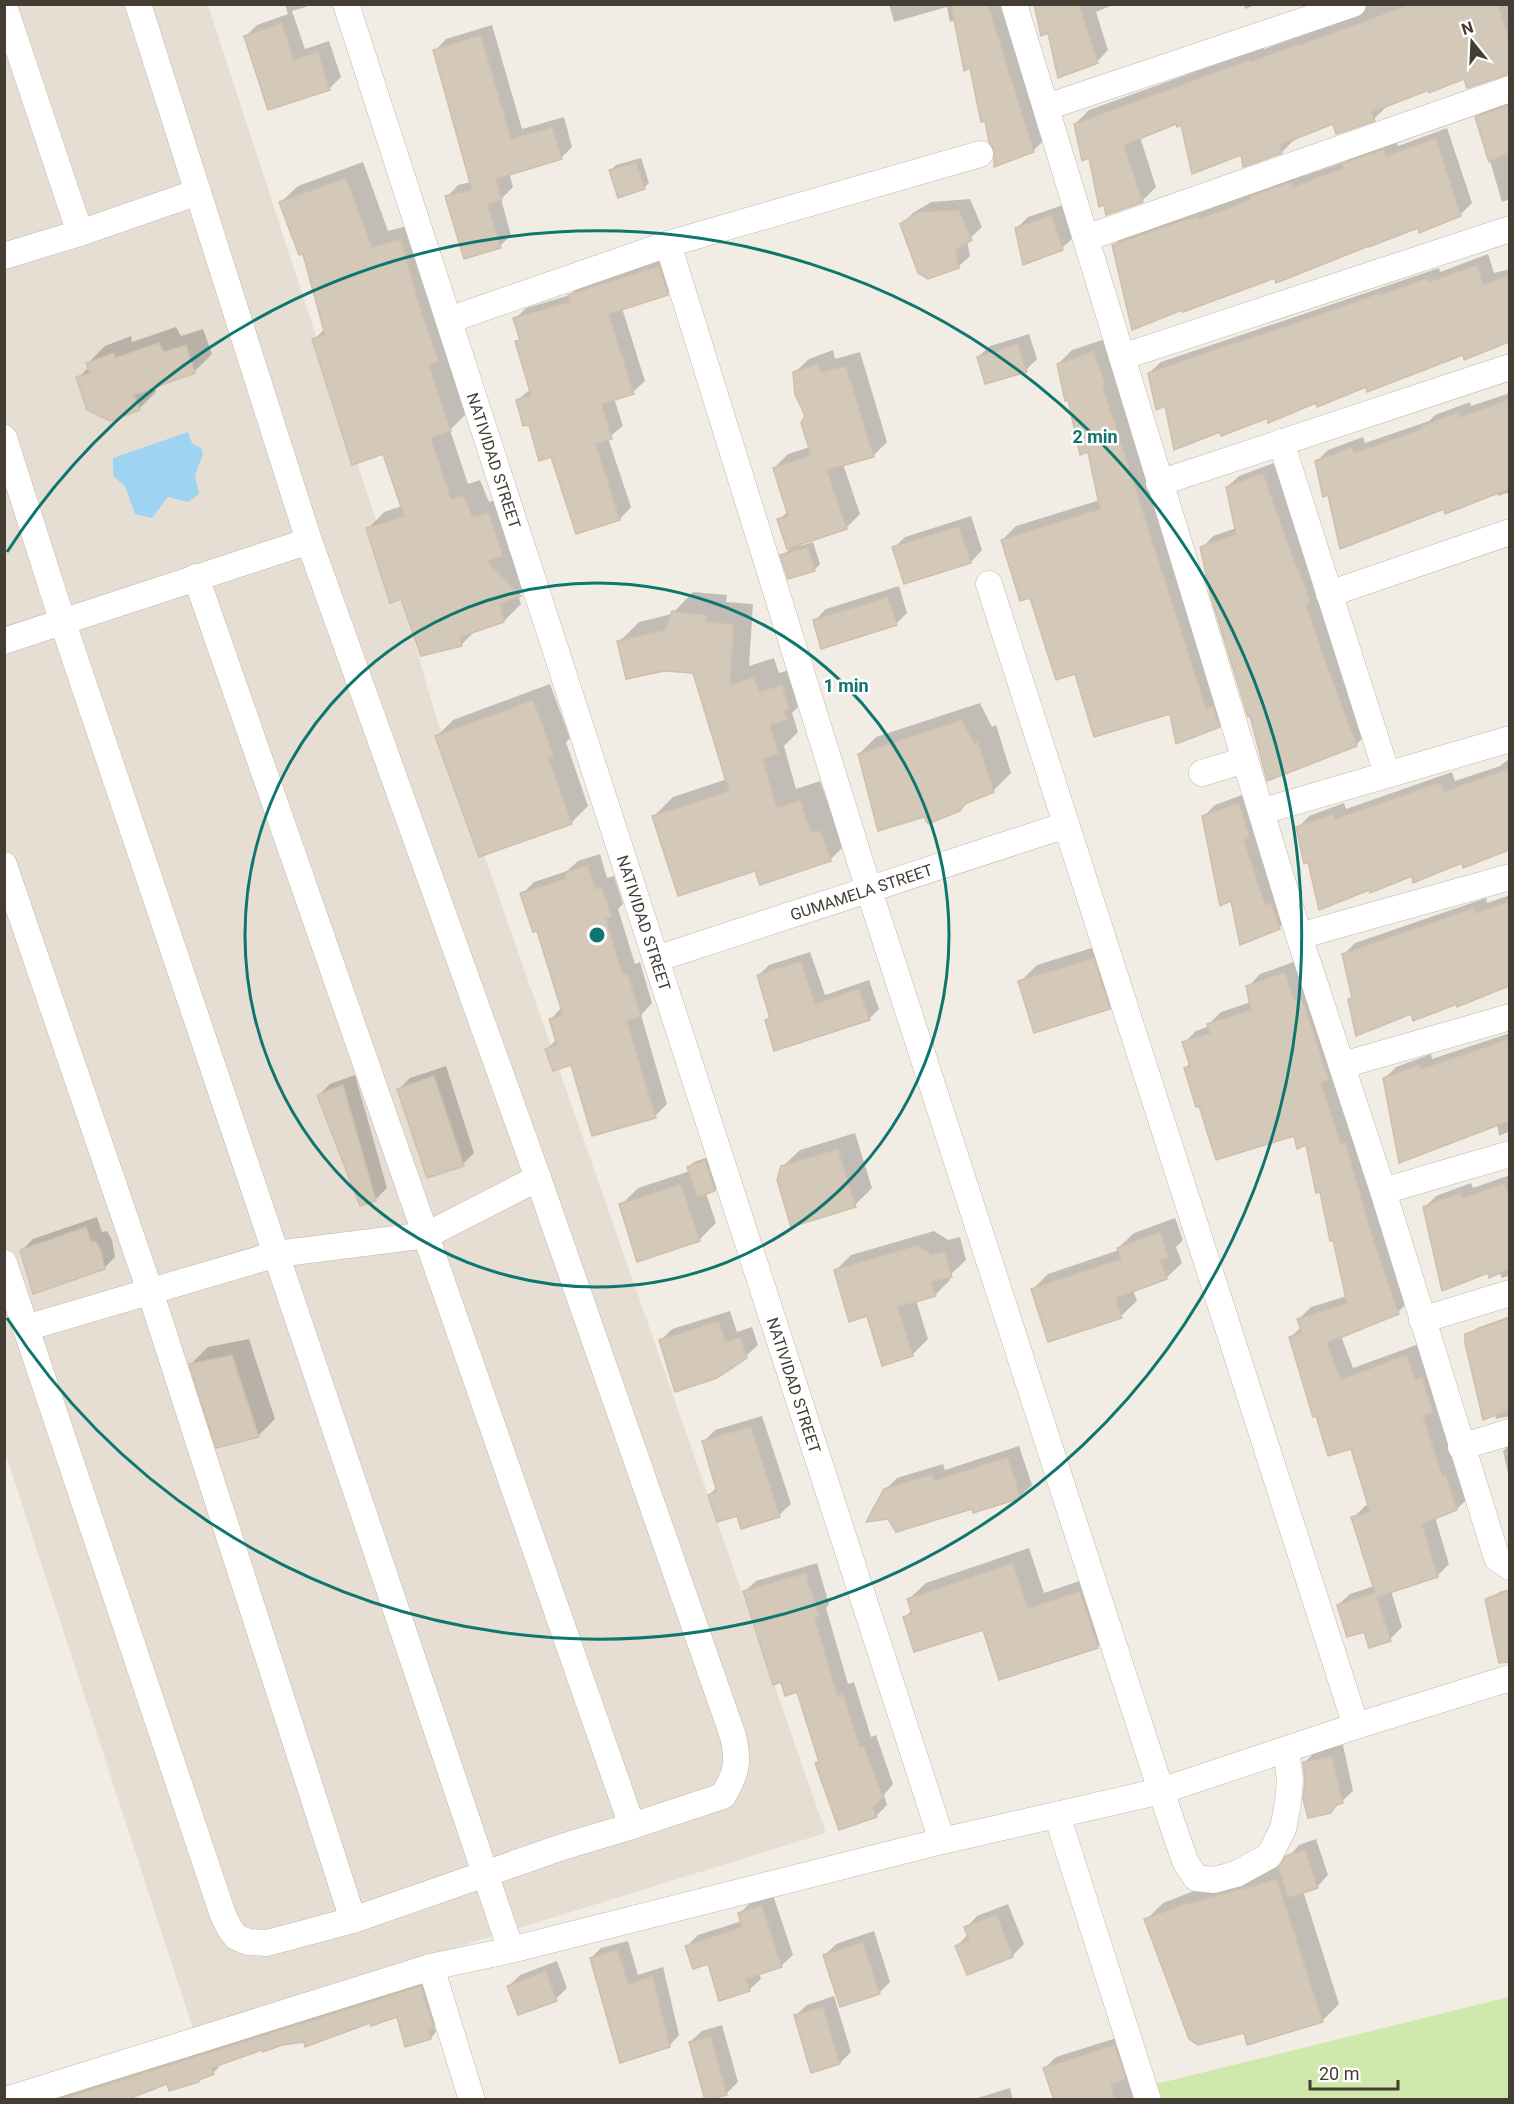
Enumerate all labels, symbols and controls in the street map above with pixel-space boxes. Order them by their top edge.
north arrow [1442,12,1502,72]
text: N [1459,17,1476,39]
street label: NATIVIDAD STREET [463,390,525,531]
text: 2 min [1072,426,1118,447]
text: 1 min [823,675,869,696]
street label: NATIVIDAD STREET [613,853,675,994]
street label: GUMAMELA STREET [788,860,936,925]
centre of rings [587,925,607,945]
street label: NATIVIDAD STREET [763,1315,825,1456]
scale bar [1310,2053,1398,2091]
text: 20 m [1319,2063,1359,2084]

